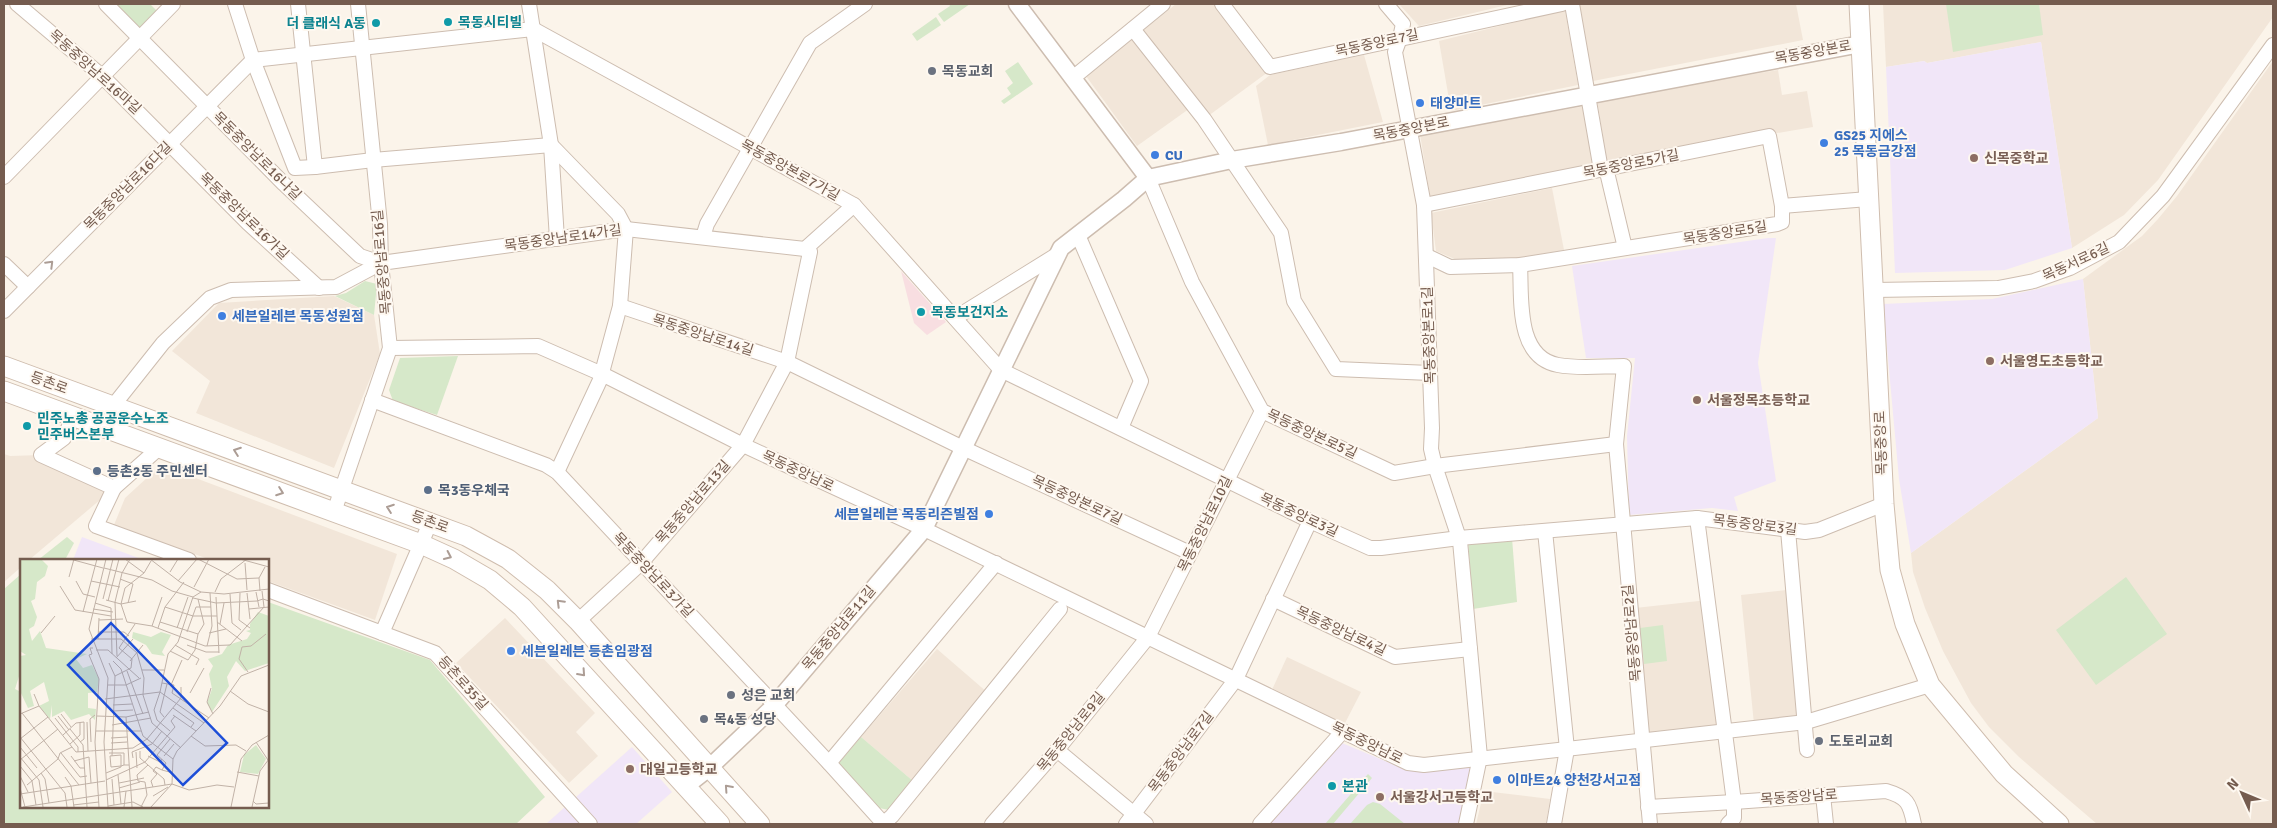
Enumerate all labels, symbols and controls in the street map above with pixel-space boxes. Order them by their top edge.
place label: 목동시티빌 [458,14,522,31]
place label: 더 클래식 A동 [287,15,366,32]
marker: 목동시티빌 [442,16,454,28]
marker: 더 클래식 A동 [370,17,382,29]
street label: 목동중앙남로16마길 [45,26,145,118]
street label: 목동중앙로7길 [1334,26,1420,60]
street label: 목동중앙본로 [1773,37,1853,67]
place label: 목동교회 [942,63,994,80]
marker: 목동교회 [926,65,938,77]
place label: 태양마트 [1430,95,1482,112]
marker: 태양마트 [1414,97,1426,109]
street label: 목동중앙남로16나길 [209,108,305,204]
street label: 목동중앙본로 [1371,113,1451,145]
place label: GS25 지에스 25 목동금강점 [1834,127,1917,160]
street label: 목동중앙본로7가길 [738,136,842,204]
marker: GS25 지에스 25 목동금강점 [1818,137,1830,149]
street label: 목동중앙남로16다길 [80,138,176,234]
street label: 목동중앙로5가길 [1581,146,1681,182]
place label: CU [1165,147,1183,164]
marker: CU [1149,149,1161,161]
place label: 신목중학교 [1984,150,2049,167]
marker: 신목중학교 [1968,152,1980,164]
street label: 목동중앙남로16가길 [196,169,292,263]
street label: 목동중앙남로16길 [369,209,395,315]
street label: 목동중앙로5길 [1682,218,1768,248]
street label: 목동중앙남로14가길 [503,221,623,255]
street label: 목동서로6길 [2040,239,2112,285]
one-way arrow [45,261,54,270]
street label: 목동중앙본로1길 [1419,286,1439,384]
place label: 목동보건지소 [931,304,1008,321]
marker: 목동보건지소 [915,306,927,318]
place label: 세븐일레븐 목동성원점 [232,308,364,325]
marker: 세븐일레븐 목동성원점 [216,310,228,322]
street label: 목동중앙남로14길 [650,311,756,359]
place label: 서울영도초등학교 [2000,353,2103,370]
marker: 서울영도초등학교 [1984,355,1996,367]
street label: 등촌로 [28,368,70,398]
place label: 서울정목초등학교 [1707,392,1810,409]
marker: 서울정목초등학교 [1691,394,1703,406]
street label: 목동중앙본로5길 [1264,406,1360,462]
place label: 민주노총 공공운수노조 민주버스본부 [37,410,169,443]
street label: 목동중앙로 [1871,410,1891,475]
marker: 민주노총 공공운수노조 민주버스본부 [21,420,33,432]
one-way arrow [233,447,242,458]
street label: 목동중앙남로 [759,447,837,495]
street label: 목동중앙남로13길 [652,457,734,547]
place label: 등촌2동 주민센터 [107,463,208,480]
marker: 등촌2동 주민센터 [91,465,103,477]
street label: 목동중앙본로7길 [1029,472,1125,528]
street label: 목동중앙남로10길 [1174,473,1236,575]
place label: 목3동우체국 [438,482,510,499]
marker: 목3동우체국 [422,484,434,496]
one-way arrow [275,486,283,496]
street label: 목동중앙로3길 [1257,489,1341,541]
one-way arrow [386,504,394,514]
place label: 세븐일레븐 목동리즌빌점 [834,506,979,523]
street label: 등촌로 [409,507,451,537]
marker: 세븐일레븐 목동리즌빌점 [983,508,995,520]
street label: 목동중앙로3길 [1712,511,1798,539]
street label: 목동중앙남로3가길 [609,529,697,621]
one-way arrow [442,550,451,560]
inset map [20,559,269,808]
street label: 목동중앙남로11길 [799,582,879,674]
street label: 목동중앙남로2길 [1619,584,1645,682]
one-way arrow [557,599,566,608]
street label: 목동중앙남로4길 [1293,603,1389,659]
place label: 세븐일레븐 등촌임광점 [521,643,653,660]
marker: 세븐일레븐 등촌임광점 [505,645,517,657]
street label: 등촌로35길 [434,653,492,713]
one-way arrow [577,667,586,676]
place label: 성은 교회 [741,687,796,704]
marker: 성은 교회 [725,689,737,701]
street label: 목동중앙남로9길 [1034,689,1108,775]
street label: 목동중앙남로7길 [1145,708,1217,796]
place label: 목4동 성당 [714,711,776,728]
marker: 목4동 성당 [698,713,710,725]
street label: 목동중앙남로 [1329,718,1406,768]
place label: 도토리교회 [1829,733,1893,750]
marker: 도토리교회 [1813,735,1825,747]
place label: 대일고등학교 [640,761,717,778]
marker: 대일고등학교 [624,763,636,775]
north arrow [2217,768,2267,818]
place label: 이마트24 양천강서고점 [1507,772,1641,789]
marker: 이마트24 양천강서고점 [1491,774,1503,786]
text: N [2224,775,2243,794]
place label: 본관 [1342,778,1368,795]
marker: 본관 [1326,780,1338,792]
one-way arrow [724,785,733,794]
street label: 목동중앙남로 [1760,786,1838,808]
place label: 서울강서고등학교 [1390,789,1493,806]
marker: 서울강서고등학교 [1374,791,1386,803]

